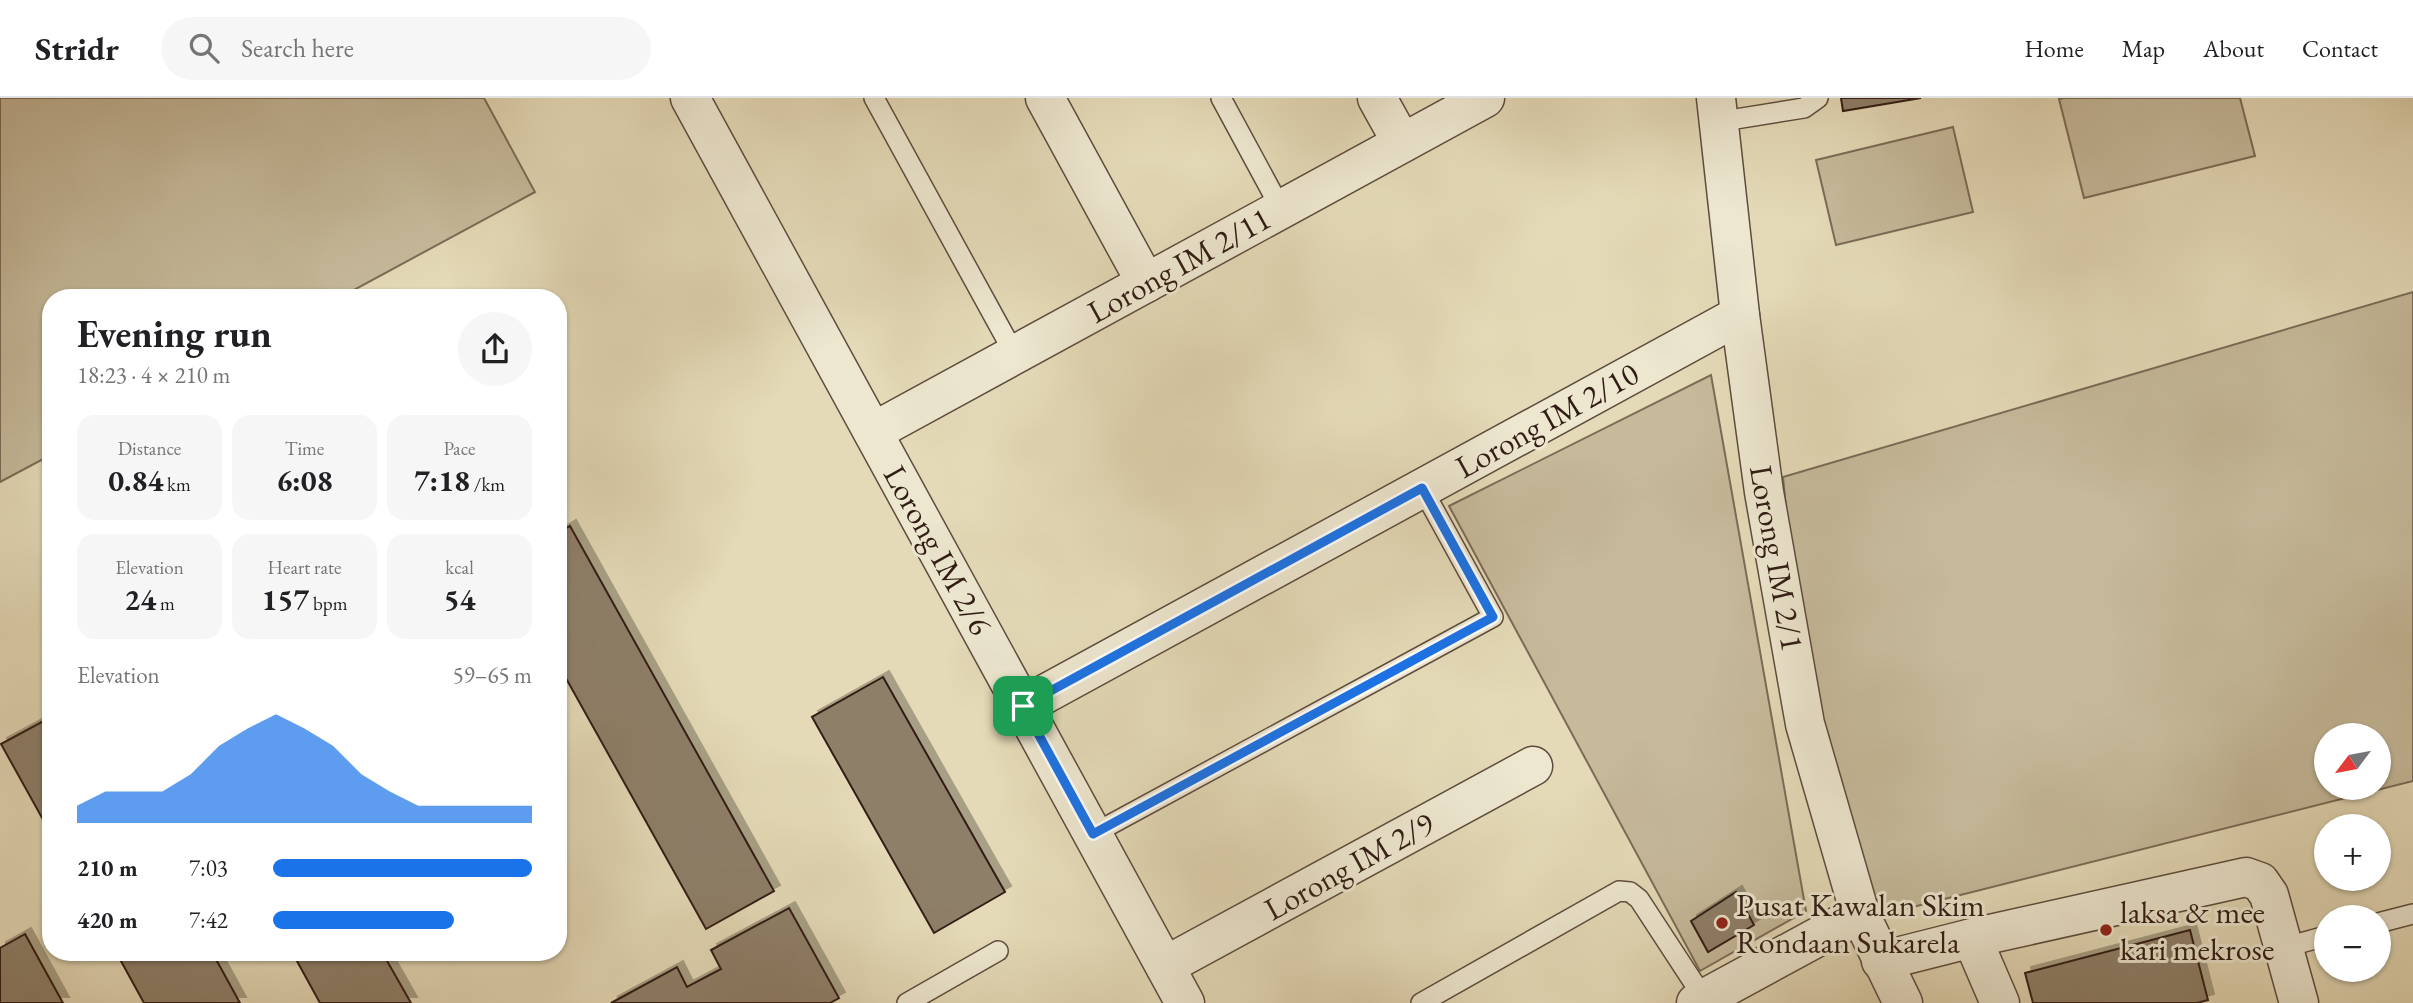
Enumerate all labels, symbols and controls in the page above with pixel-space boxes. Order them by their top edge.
search box [161,17,651,80]
text: Stridr [35,27,119,70]
icon: search [185,29,223,67]
text: Search here [241,31,354,65]
text: Home [2024,33,2084,64]
text: Map [2122,33,2165,64]
text: About [2203,33,2264,64]
text: Contact [2302,33,2378,64]
street label: Lorong IM 2/11 [1080,197,1278,333]
text: Evening run [77,309,272,358]
button: share [458,312,532,386]
street label: Lorong IM 2/10 [1448,352,1646,488]
text: 18:23 · 4 × 210 m [77,360,230,390]
text: Distance [118,436,181,461]
text: Time [285,436,324,461]
text: Pace [444,436,475,461]
street label: Lorong IM 2/6 [874,458,1002,642]
text: 0.84 [108,461,163,500]
text: 6:08 [276,461,333,500]
text: 7:18 [414,461,470,500]
street label: Lorong IM 2/1 [1740,462,1814,654]
text: km [163,472,191,497]
text: /km [470,472,505,497]
text: Elevation [115,555,184,580]
text: Heart rate [268,555,341,580]
text: kcal [445,555,474,580]
text: 24 [124,580,156,619]
text: 157 [262,580,309,619]
text: 54 [444,580,475,619]
text: m [156,591,175,616]
text: bpm [309,591,347,616]
text: Elevation [77,660,160,690]
text: 59–65 m [453,660,532,690]
pin [993,676,1053,736]
icon: arrive [1004,687,1042,725]
north arrow [2314,723,2390,800]
map controls [2314,723,2391,982]
street label: Lorong IM 2/9 [1257,802,1441,930]
button: + [2314,814,2391,891]
text: 210 m [77,853,138,883]
text: 7:03 [189,853,228,883]
place label: Pusat Kawalan Skim Rondaan Sukarela [1736,884,1985,963]
place label: laksa & mee kari mekrose [2120,891,2274,970]
text: 420 m [77,905,138,935]
text: 7:42 [189,905,228,935]
button: − [2314,905,2391,982]
marker: Pusat Kawalan Skim Rondaan Sukarela [1714,915,1730,931]
marker: laksa & mee kari mekrose [2098,922,2114,938]

